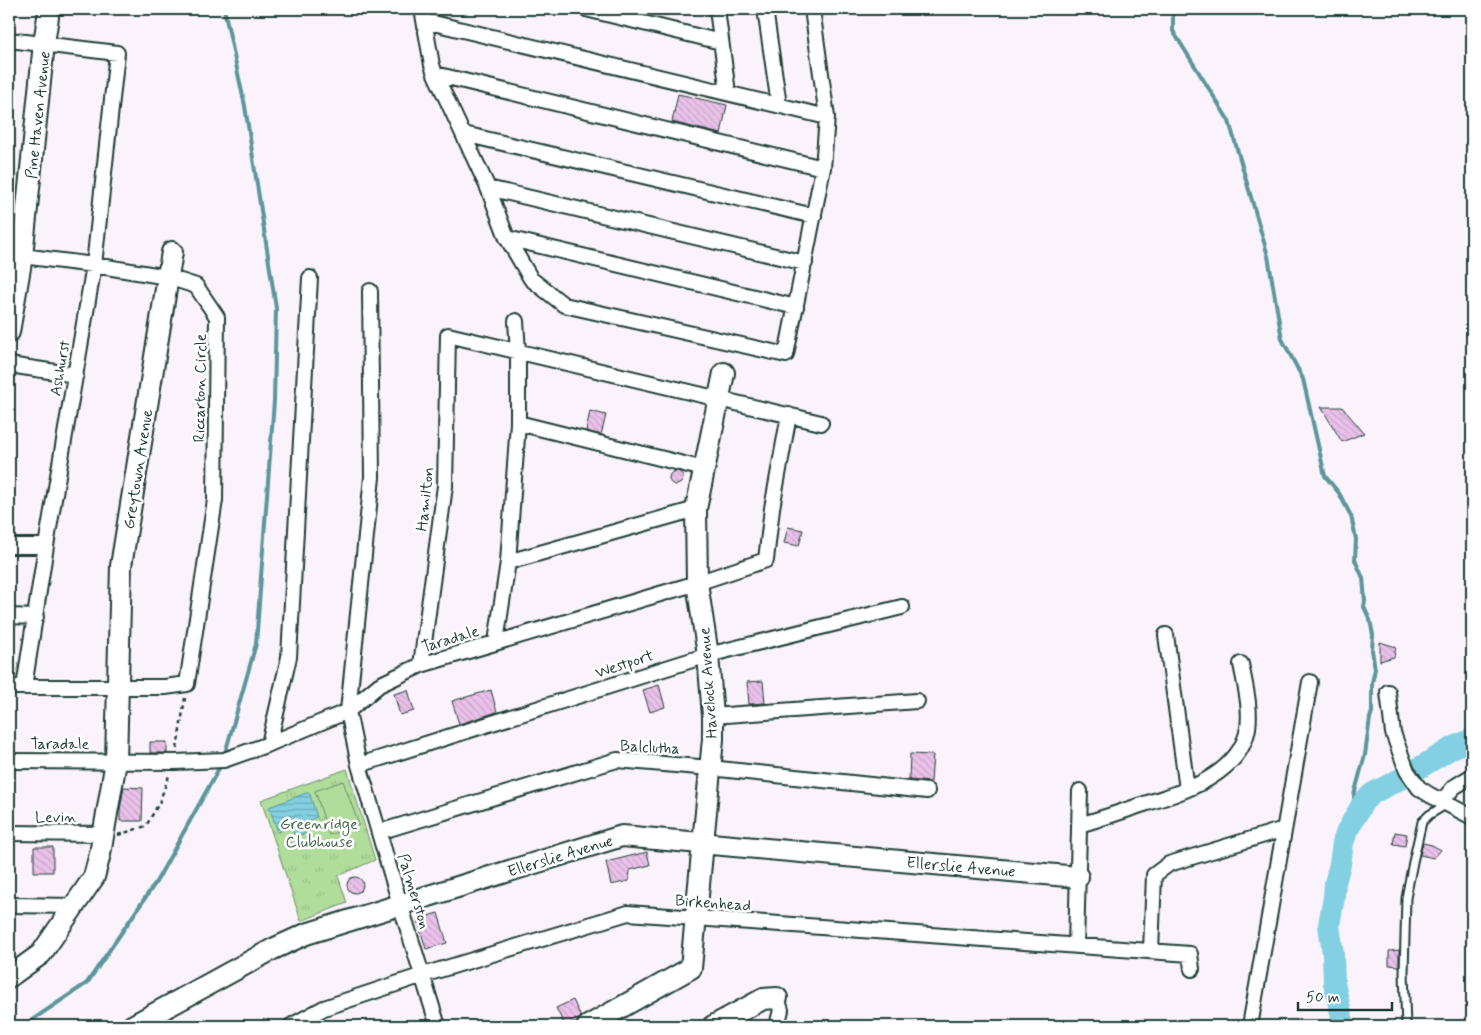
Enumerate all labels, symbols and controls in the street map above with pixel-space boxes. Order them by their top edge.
street label: Pine Haven Avenue [21,50,56,180]
street label: Riccarton Circle [189,333,212,443]
street label: Ashhurst [45,339,76,398]
street label: Greytown Avenue [119,407,158,531]
street label: Hamilton [412,466,439,532]
street label: Taradale [419,621,482,658]
street label: Havelock Avenue [694,626,723,739]
street label: Westport [593,645,657,684]
street label: Taradale [31,734,90,755]
street label: Balclutha [620,735,680,760]
street label: Levin [35,807,77,828]
park label: Greenridge Clubhouse [280,814,358,853]
street label: Ellerslie Avenue [505,830,616,882]
street label: Palmerston [392,851,435,932]
street label: Ellerslie Avenue [906,852,1016,883]
street label: Birkenhead [674,890,752,917]
scale bar [1298,980,1392,1012]
text: 50 m [1306,988,1340,1008]

